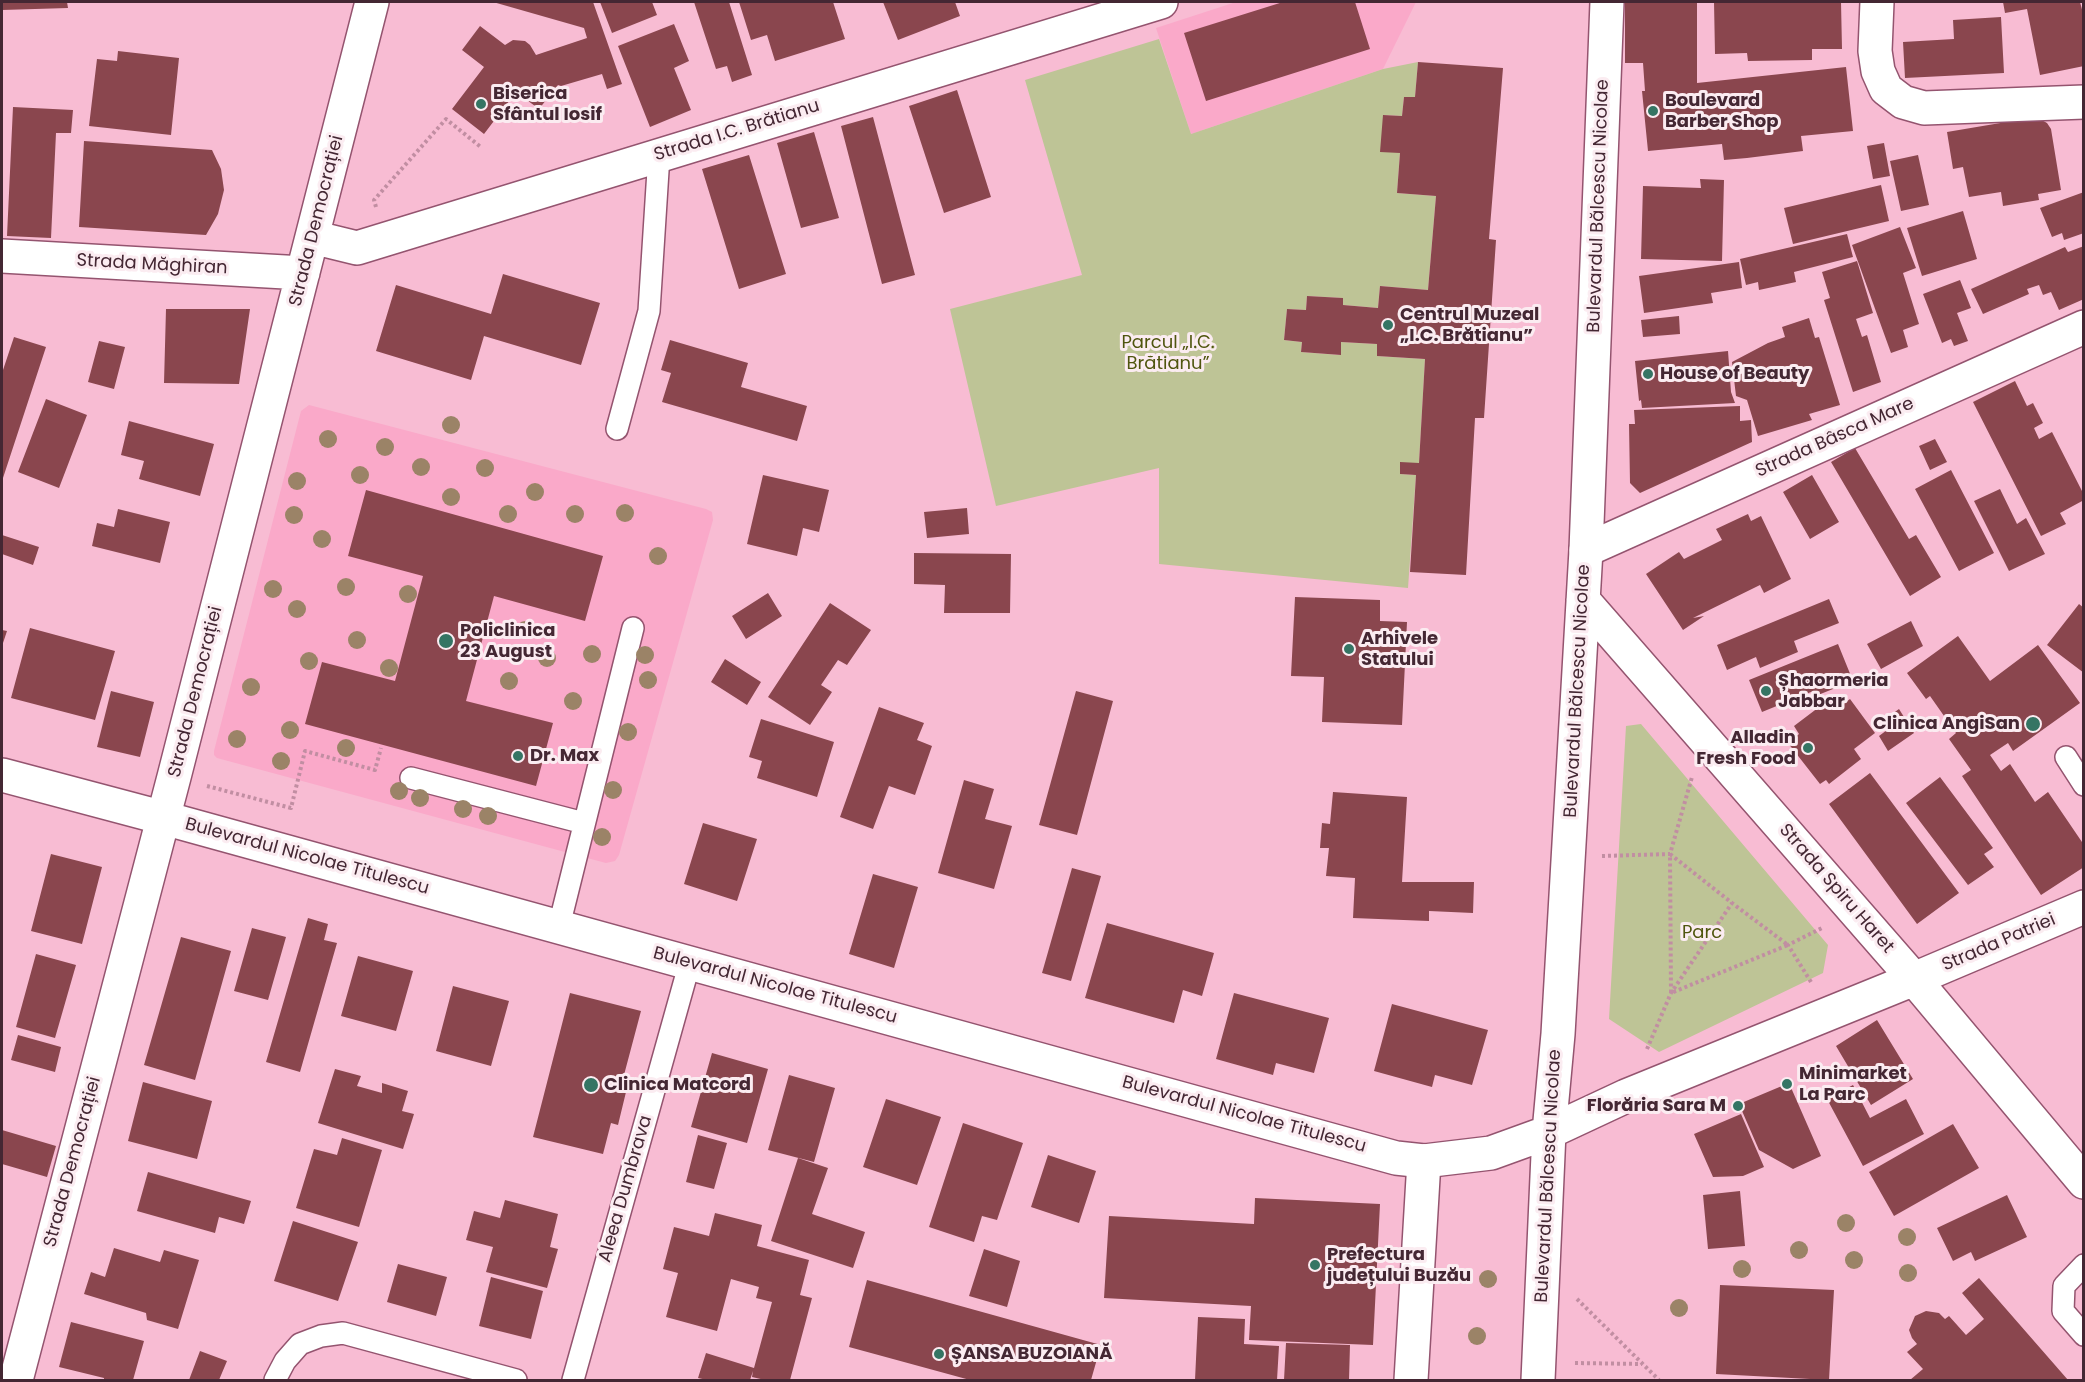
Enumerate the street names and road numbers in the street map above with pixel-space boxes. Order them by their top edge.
street label: Bulevardul Bălcescu Nicolae [1584,79,1614,333]
street label: Strada I.C. Brătianu [652,96,822,166]
street label: Strada Democrației [285,133,349,309]
street label: Strada Măghiran [76,250,228,280]
street label: Strada Bâsca Mare [1752,393,1918,483]
street label: Bulevardul Bălcescu Nicolae [1561,564,1595,818]
street label: Strada Democrației [164,604,228,780]
street label: Bulevardul Nicolae Titulescu [183,814,431,900]
street label: Strada Spiru Haret [1774,820,1898,958]
street label: Strada Patriei [1939,909,2059,977]
street label: Bulevardul Nicolae Titulescu [651,943,899,1029]
street label: Bulevardul Bălcescu Nicolae [1532,1049,1566,1303]
street label: Bulevardul Nicolae Titulescu [1120,1072,1368,1158]
street label: Strada Democrației [40,1074,106,1250]
street label: Aleea Dumbrava [595,1113,657,1265]

